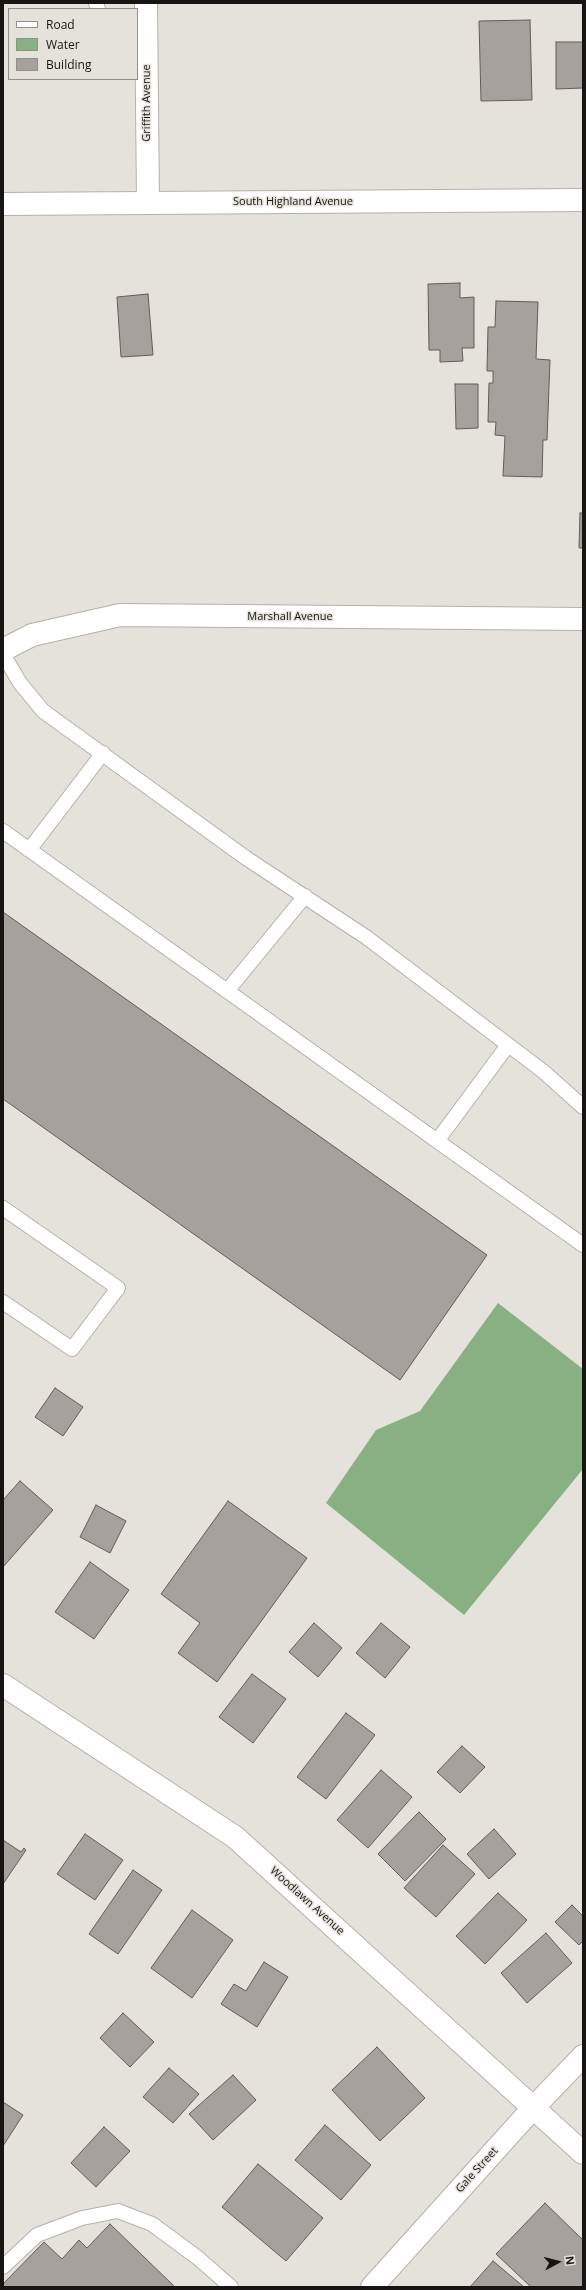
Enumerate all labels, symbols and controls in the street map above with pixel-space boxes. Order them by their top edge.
legend [8,8,138,80]
text: Road [46,16,75,33]
text: Water [46,36,80,53]
text: Building [46,56,91,73]
street label: Griffith Avenue [140,64,154,142]
street label: South Highland Avenue [233,195,353,209]
street label: Marshall Avenue [247,610,333,624]
street label: Woodlawn Avenue [267,1864,347,1938]
street label: Gale Street [453,2145,501,2195]
north arrow [538,2242,578,2282]
text: N [562,2255,578,2266]

